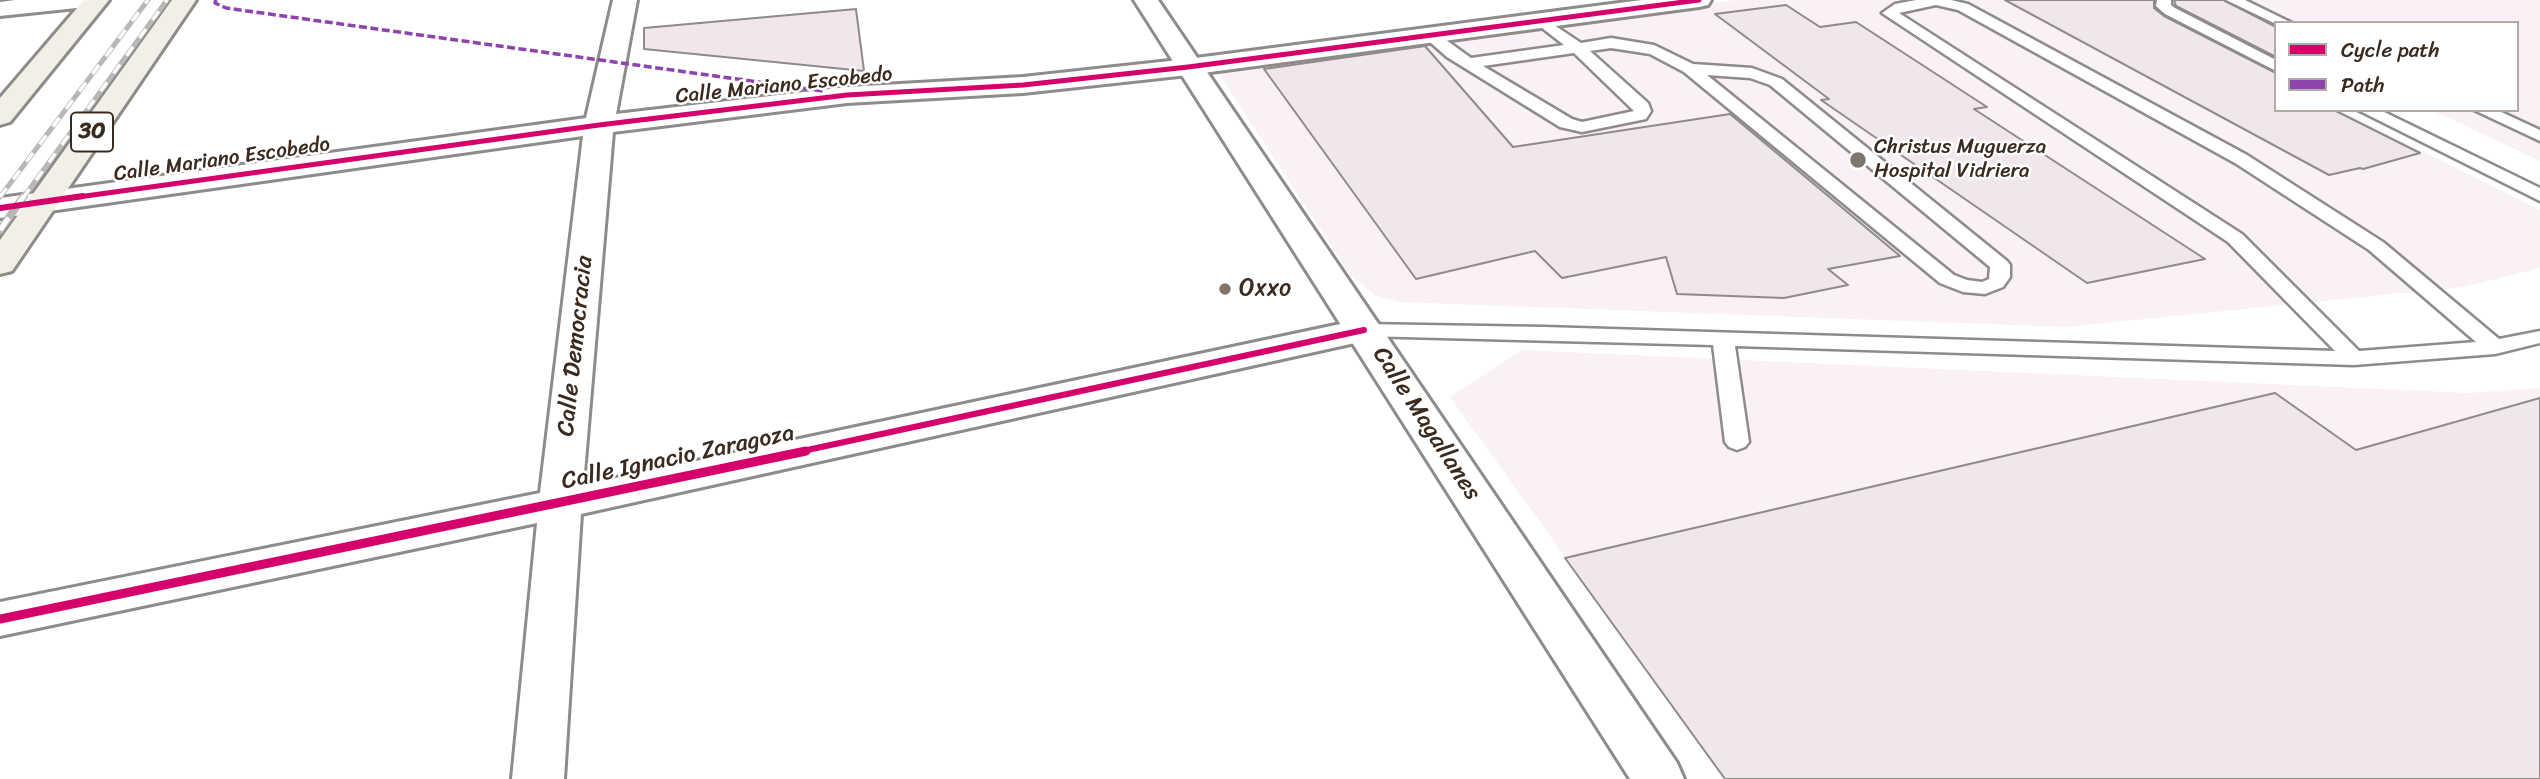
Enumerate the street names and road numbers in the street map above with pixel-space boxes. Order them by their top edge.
street label: Calle Mariano Escobedo [674,62,894,110]
road number: 30 [71,113,113,152]
street label: Calle Mariano Escobedo [112,132,332,188]
street label: Calle Democracia [552,254,600,438]
street label: Calle Magallanes [1366,342,1486,506]
street label: Calle Ignacio Zaragoza [559,419,797,497]

